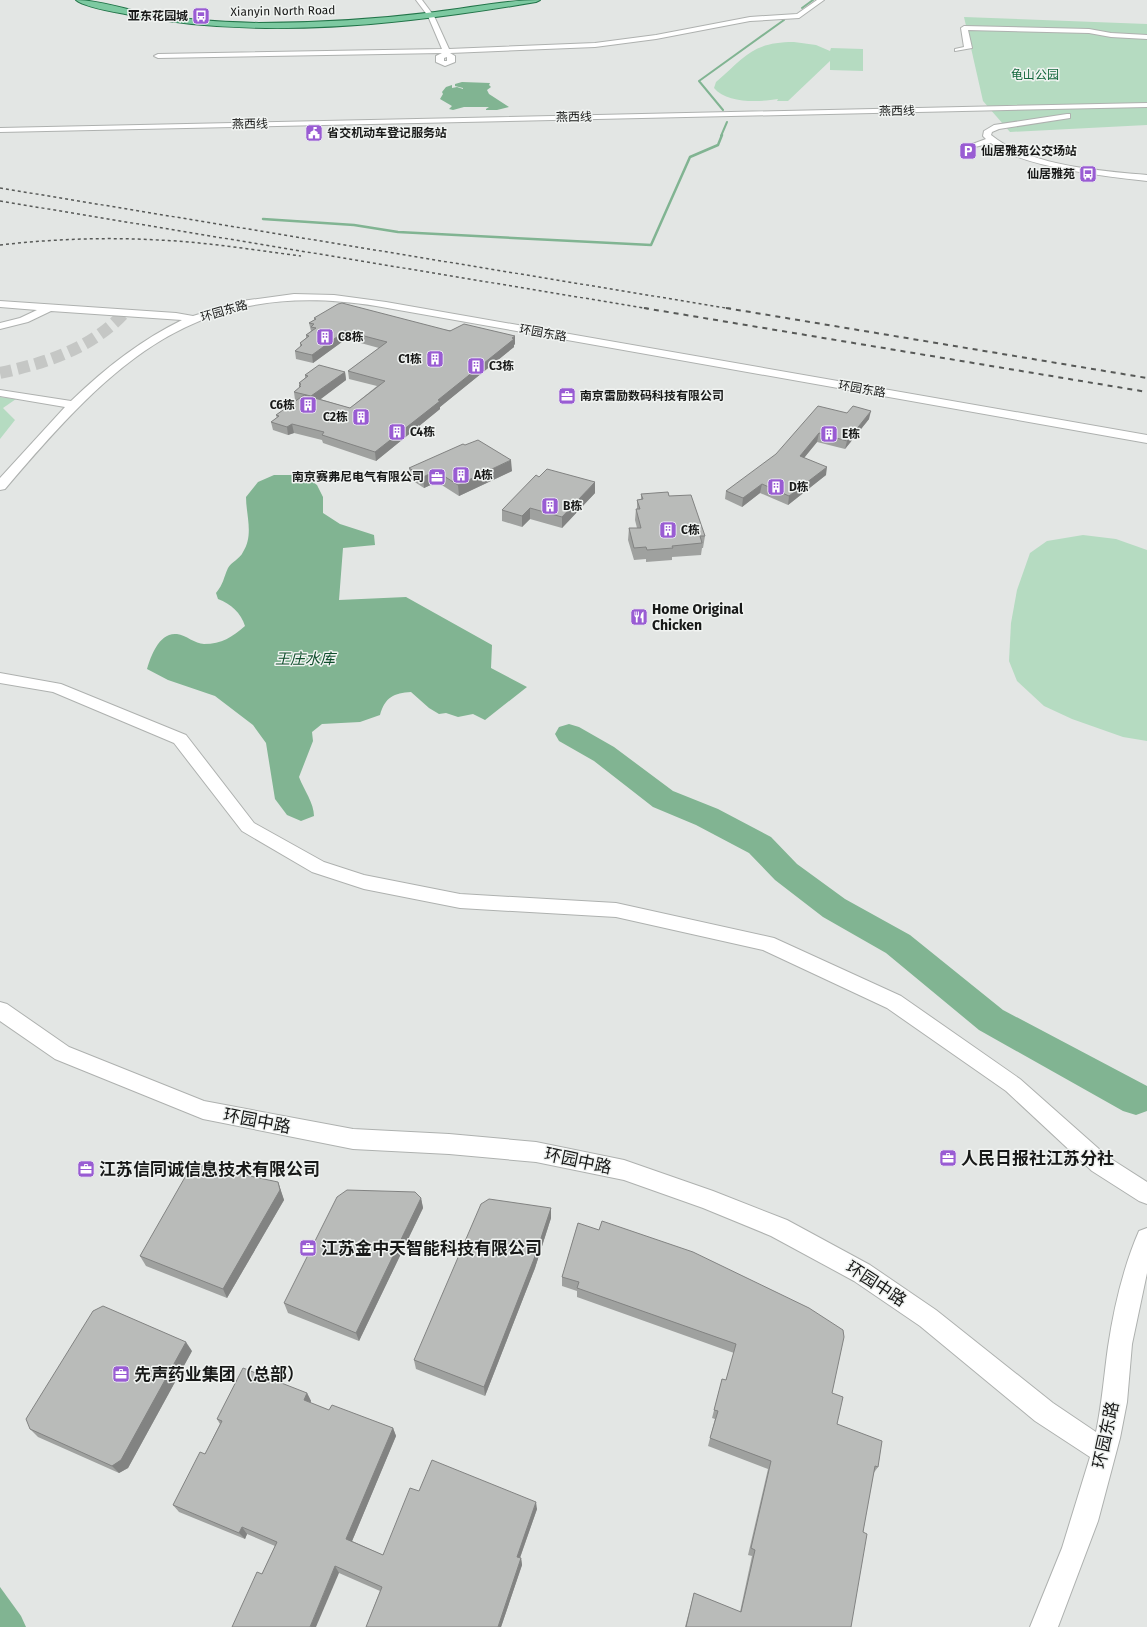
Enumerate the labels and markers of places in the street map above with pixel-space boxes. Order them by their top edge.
bus stop icon: 亚东花园城 [191,6,211,26]
place label: 亚东花园城 [128,9,188,23]
public building icon: 省交机动车登记服务站 [304,123,324,143]
place label: 省交机动车登记服务站 [327,126,447,140]
parking icon: 仙居雅苑公交场站 [958,141,978,161]
place label: 仙居雅苑公交场站 [981,144,1077,158]
bus stop icon: 仙居雅苑 [1078,164,1098,184]
place label: 仙居雅苑 [1027,167,1075,181]
building icon: C8栋 [315,327,335,347]
place label: C8栋 [338,330,364,344]
building icon: C1栋 [425,349,445,369]
place label: C1栋 [398,352,422,366]
building icon: C3栋 [466,356,486,376]
place label: C3栋 [489,359,514,373]
office icon: 南京雷励数码科技有限公司 [557,386,577,406]
place label: 南京雷励数码科技有限公司 [580,389,724,403]
building icon: C6栋 [298,395,318,415]
place label: C6栋 [270,398,295,412]
building icon: C2栋 [351,407,371,427]
place label: C2栋 [323,410,348,424]
building icon: C4栋 [387,422,407,442]
building icon: E栋 [819,424,839,444]
place label: C4栋 [410,425,435,439]
place label: E栋 [842,427,860,441]
building icon: A栋 [451,465,471,485]
office icon: 南京赛弗尼电气有限公司 [427,467,447,487]
place label: A栋 [473,468,493,482]
place label: 南京赛弗尼电气有限公司 [292,470,424,484]
building icon: D栋 [766,477,786,497]
place label: D栋 [789,480,809,494]
building icon: B栋 [540,496,560,516]
place label: B栋 [563,499,582,513]
building icon: C栋 [658,520,678,540]
place label: C栋 [681,523,700,537]
place label: Home Original Chicken [652,601,744,634]
restaurant icon: Home Original Chicken [629,607,649,627]
office icon: 人民日报社江苏分社 [938,1148,958,1168]
place label: 人民日报社江苏分社 [961,1148,1114,1169]
office icon: 江苏信同诚信息技术有限公司 [76,1159,96,1179]
place label: 江苏信同诚信息技术有限公司 [99,1159,320,1180]
office icon: 江苏金中天智能科技有限公司 [298,1238,318,1258]
place label: 江苏金中天智能科技有限公司 [321,1238,542,1259]
office icon: 先声药业集团（总部） [111,1364,131,1384]
place label: 先声药业集团（总部） [134,1364,304,1385]

